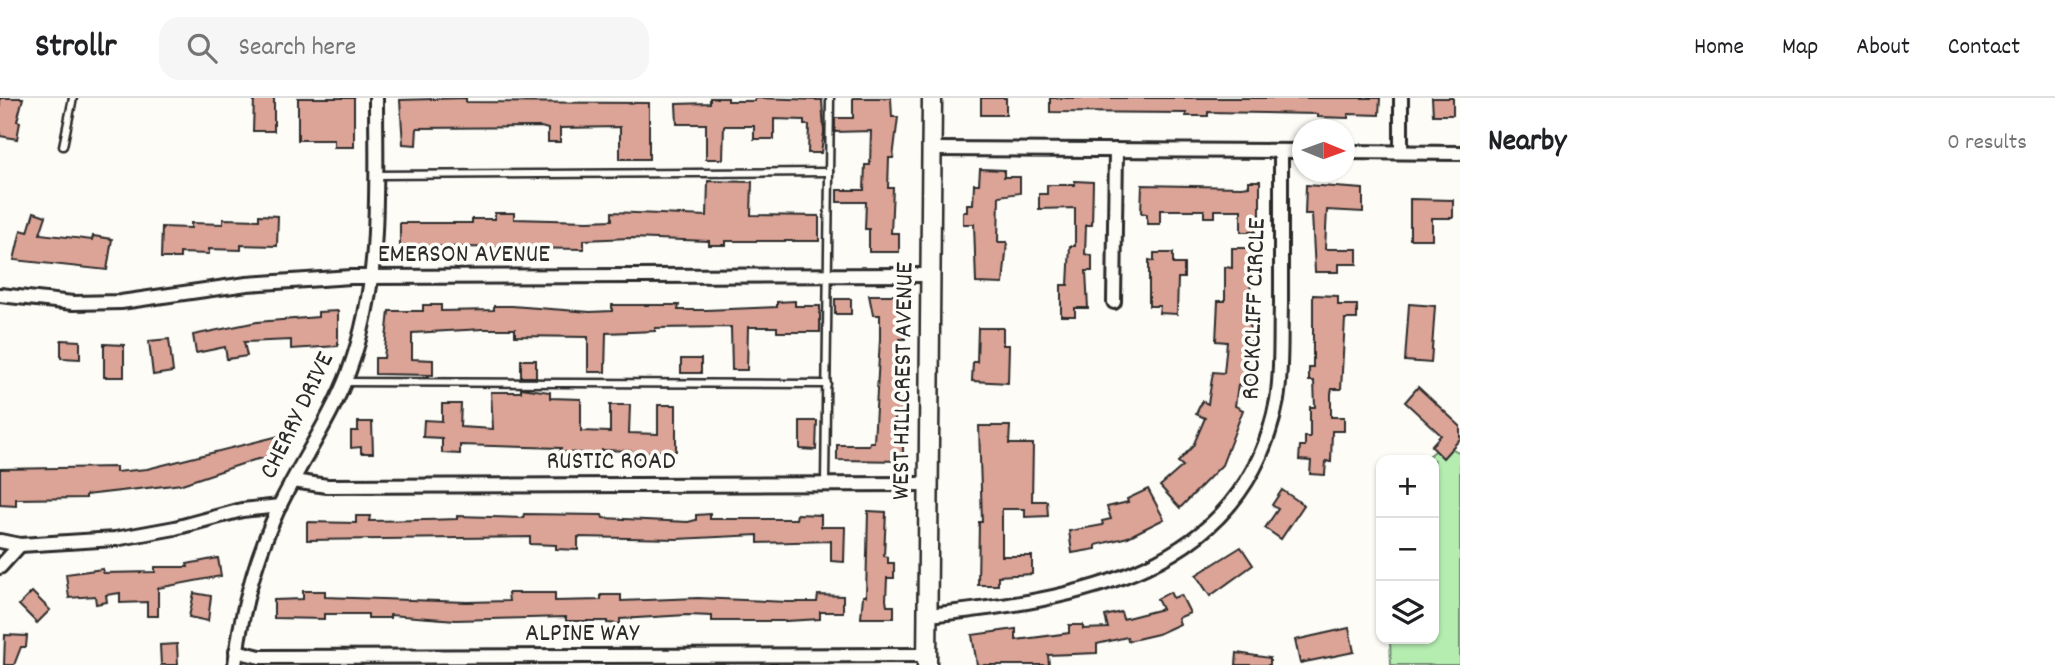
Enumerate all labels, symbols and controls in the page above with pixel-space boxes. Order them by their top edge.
search box [159,17,649,80]
text: Strollr [35,25,117,72]
icon: search [183,29,221,67]
text: Search here [239,30,356,67]
text: Home [1694,31,1744,65]
text: Map [1782,31,1818,65]
text: About [1856,31,1910,65]
text: Contact [1948,31,2020,65]
north arrow [1292,119,1355,182]
text: Nearby [1488,122,1566,165]
text: 0 results [1947,127,2027,160]
street label: ROCKCLIFF CIRCLE [1233,217,1277,401]
street label: EMERSON AVENUE [378,237,550,274]
street label: WEST HILLCREST AVENUE [883,262,925,500]
street label: CHERRY DRIVE [251,346,345,486]
street label: RUSTIC ROAD [546,444,676,481]
map controls [1376,455,1439,644]
button: + [1376,455,1439,518]
button: − [1376,518,1439,581]
button: layers [1376,581,1439,644]
street label: ALPINE WAY [525,616,640,653]

